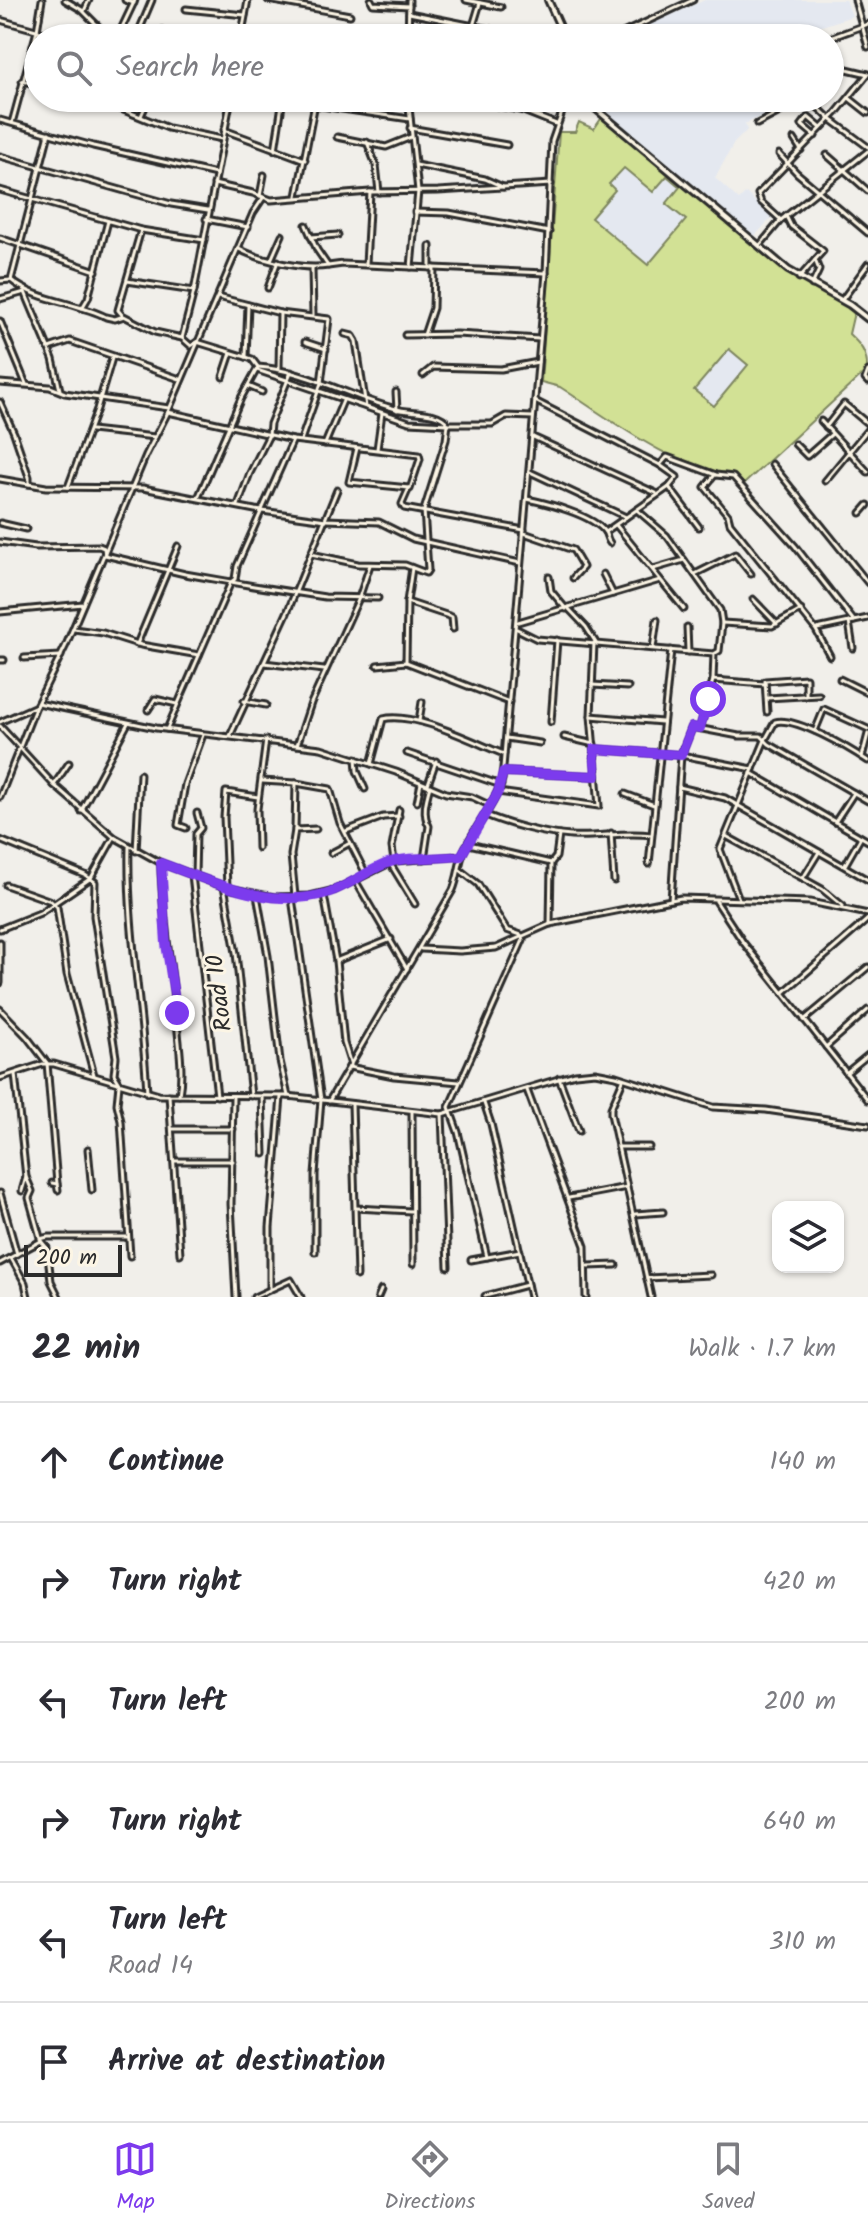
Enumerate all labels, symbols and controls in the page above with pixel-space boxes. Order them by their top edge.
search box [24,24,844,112]
text: Search here [116,44,264,92]
icon: search [52,46,96,90]
route start [690,681,726,717]
street label: Road 10 [196,952,244,1034]
route end [159,995,195,1031]
map controls [772,1201,844,1273]
button: layers [772,1201,844,1273]
scale bar [24,1241,122,1277]
text: 200 m [36,1241,97,1276]
text: 22 min [32,1322,140,1376]
text: Walk · 1.7 km [688,1328,836,1370]
text: Continue [108,1438,224,1486]
icon: ahead [32,1440,76,1484]
text: 140 m [769,1441,836,1483]
text: Turn right [108,1558,241,1606]
icon: right [32,1560,76,1604]
text: 420 m [762,1561,836,1603]
text: Turn left [108,1678,227,1726]
icon: left [32,1680,76,1724]
text: 200 m [764,1681,836,1723]
text: Turn right [108,1798,241,1846]
icon: right [32,1800,76,1844]
text: 640 m [763,1801,836,1843]
text: Turn left [108,1897,227,1945]
icon: left [32,1920,76,1964]
text: 310 m [769,1921,836,1963]
text: Road 14 [108,1945,193,1987]
text: Arrive at destination [108,2038,385,2086]
icon: arrive [32,2040,76,2084]
tab: Map [113,2137,157,2220]
tab: Directions [384,2137,476,2220]
tab: Saved [702,2137,755,2220]

